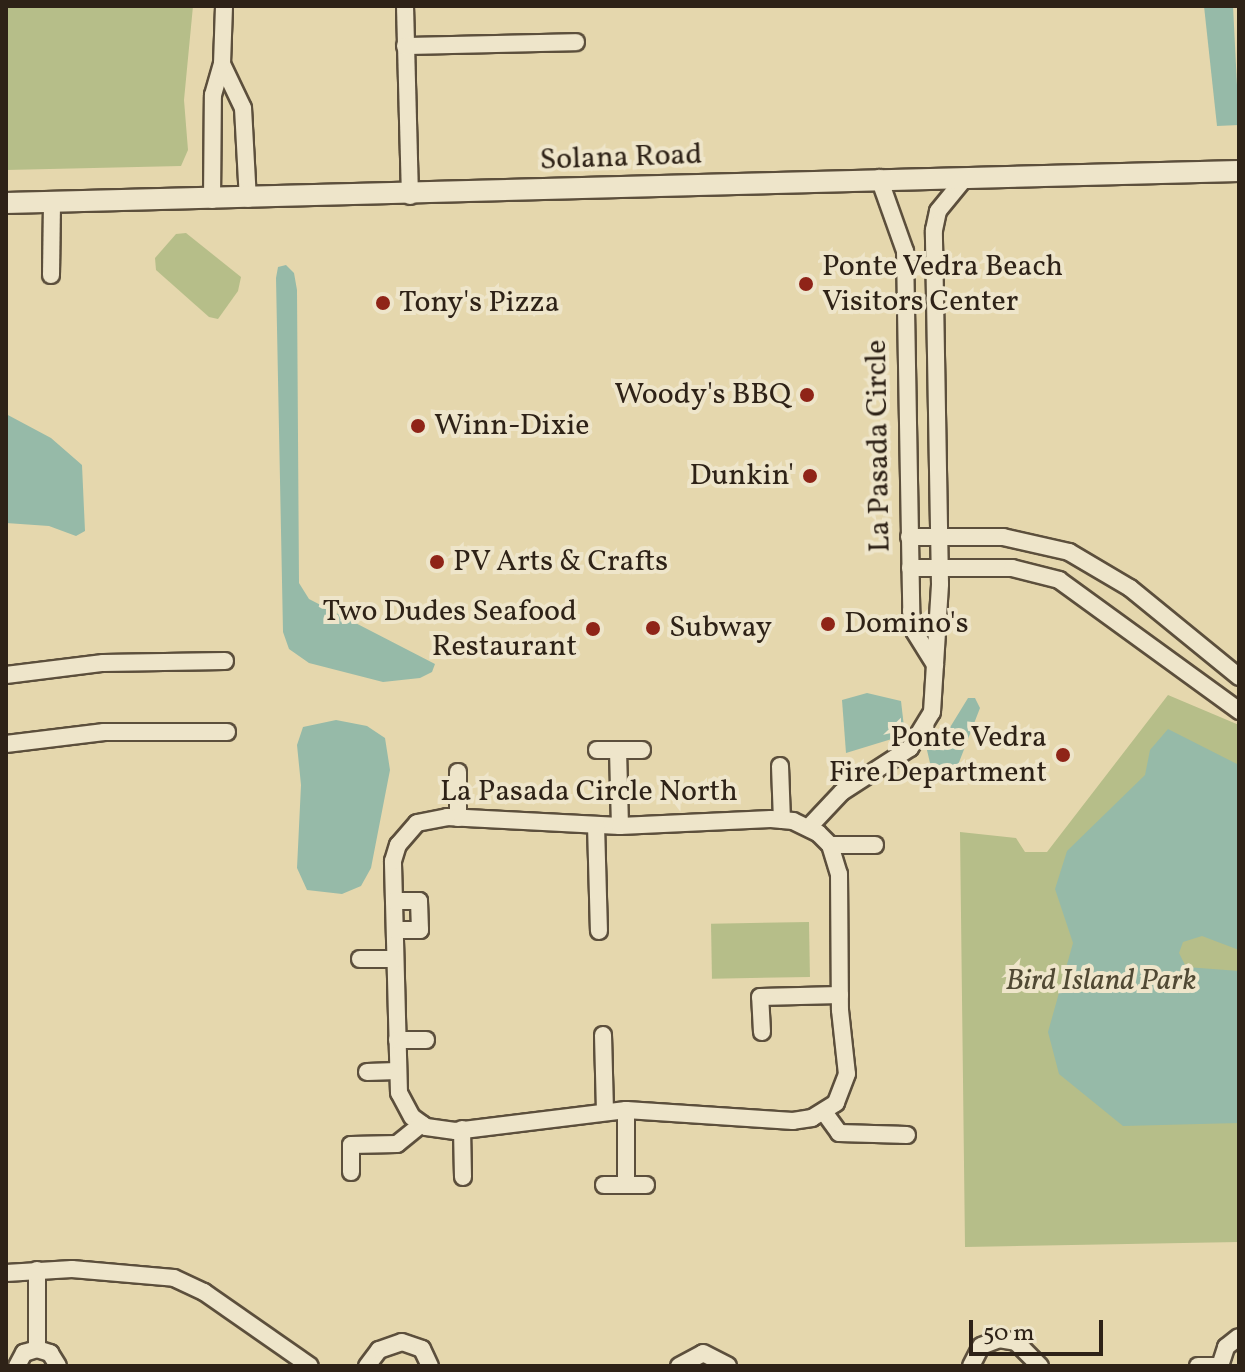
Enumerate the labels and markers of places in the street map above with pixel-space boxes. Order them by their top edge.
place label: Ponte Vedra Beach Visitors Center [822,249,1064,320]
marker: Ponte Vedra Beach Visitors Center [797,275,815,293]
place label: Tony's Pizza [399,285,560,321]
marker: Tony's Pizza [374,294,392,312]
place label: Woody's BBQ [614,377,791,413]
marker: Woody's BBQ [798,386,816,404]
place label: Winn-Dixie [434,408,590,444]
marker: Winn-Dixie [409,417,427,435]
place label: Dunkin' [690,458,794,494]
marker: Dunkin' [801,467,819,485]
place label: PV Arts & Crafts [453,544,669,580]
marker: PV Arts & Crafts [428,553,446,571]
place label: Two Dudes Seafood Restaurant [322,594,577,664]
place label: Domino's [844,606,969,642]
place label: Subway [669,610,772,646]
marker: Domino's [819,615,837,633]
marker: Subway [644,619,662,637]
marker: Two Dudes Seafood Restaurant [584,620,602,638]
place label: Ponte Vedra Fire Department [829,720,1047,790]
marker: Ponte Vedra Fire Department [1054,746,1072,764]

